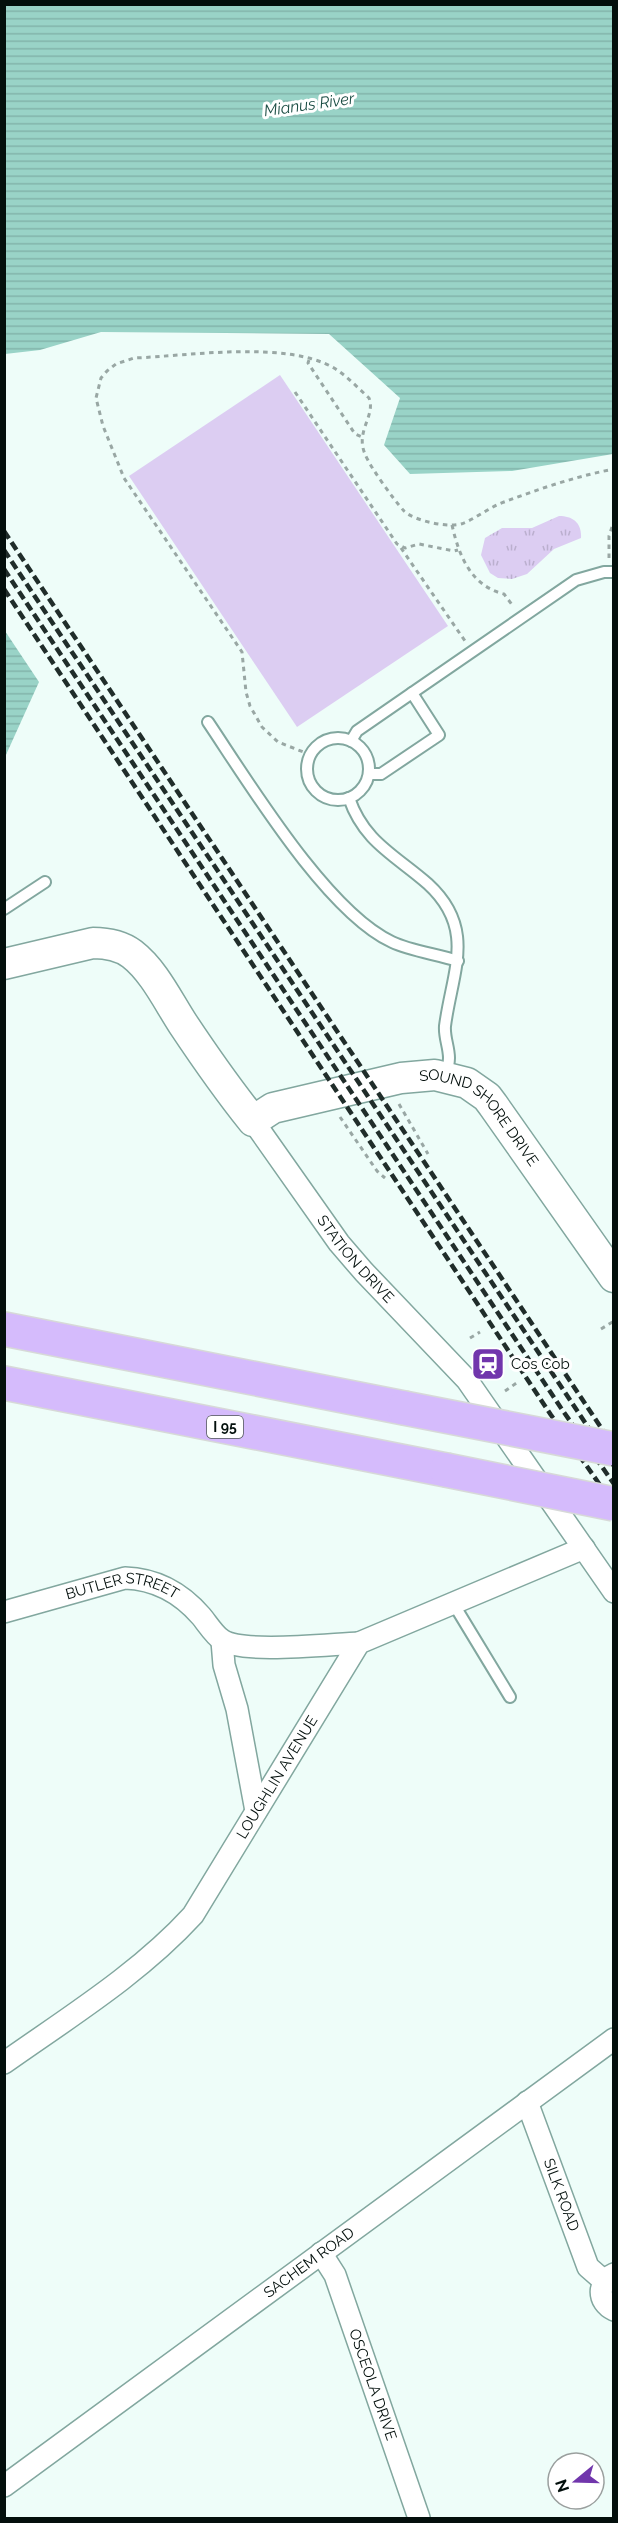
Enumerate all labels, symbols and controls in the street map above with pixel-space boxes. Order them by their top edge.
water label: Mianus River [263,89,356,120]
street label: SOUND SHORE DRIVE [419,1066,542,1170]
street label: STATION DRIVE [313,1212,398,1307]
station icon: Cos Cob [470,1346,506,1382]
place label: Cos Cob [511,1355,570,1373]
road number: I 95 [207,1416,243,1438]
text: BUTLER STREET [63,1569,182,1603]
street label: BUTLER STREET [62,1588,180,1608]
street label: LOUGHLIN AVENUE [233,1712,321,1842]
street label: SILK ROAD [540,2156,583,2234]
street label: SACHEM ROAD [260,2223,358,2302]
street label: OSCEOLA DRIVE [345,2326,400,2443]
north arrow [546,2451,606,2511]
text: N [551,2477,573,2495]

